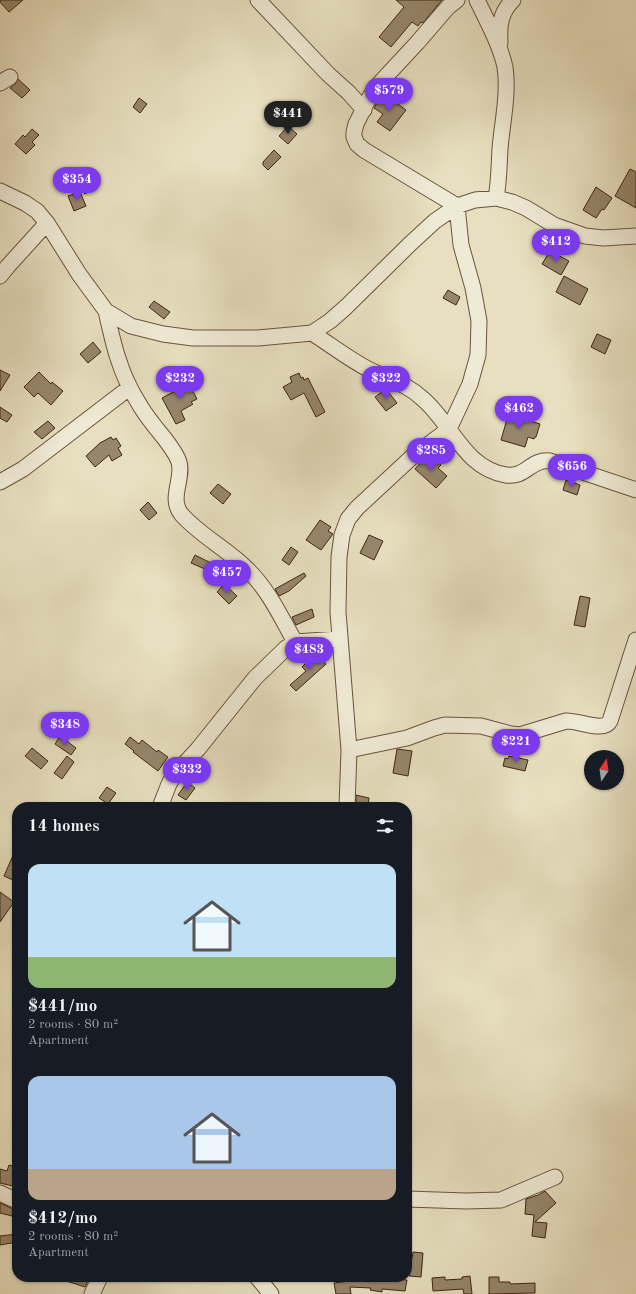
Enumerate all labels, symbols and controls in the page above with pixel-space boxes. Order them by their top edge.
pin: $579 [365,78,413,112]
text: $579 [374,84,404,97]
pin: $441 [264,101,312,135]
text: $441 [273,107,303,120]
pin: $354 [53,167,101,201]
text: $354 [62,173,92,186]
pin: $412 [532,229,580,263]
text: $412 [541,235,571,248]
pin: $232 [156,366,204,400]
pin: $322 [362,366,410,400]
text: $232 [165,372,195,385]
text: $322 [371,372,401,385]
pin: $462 [495,396,543,430]
text: $462 [504,402,534,415]
pin: $285 [407,438,455,472]
text: $285 [416,444,446,457]
pin: $656 [548,454,596,488]
text: $656 [557,460,587,473]
pin: $457 [203,560,251,594]
text: $457 [212,566,242,579]
pin: $483 [285,637,333,671]
text: $483 [294,643,324,656]
pin: $348 [41,712,89,746]
text: $348 [50,718,80,731]
pin: $221 [492,729,540,763]
text: $221 [501,735,531,748]
north arrow [584,750,624,790]
map controls [584,750,624,790]
pin: $332 [163,757,211,791]
text: $332 [172,763,202,776]
icon: filters [374,815,396,837]
text: 14 homes [28,818,100,835]
icon: home [176,890,248,962]
text: $441/mo [28,998,97,1015]
text: 2 rooms · 80 m² [28,1018,118,1031]
text: Apartment [28,1034,89,1047]
icon: home [176,1102,248,1174]
text: $412/mo [28,1210,97,1227]
text: 2 rooms · 80 m² [28,1230,118,1243]
text: Apartment [28,1246,89,1259]

